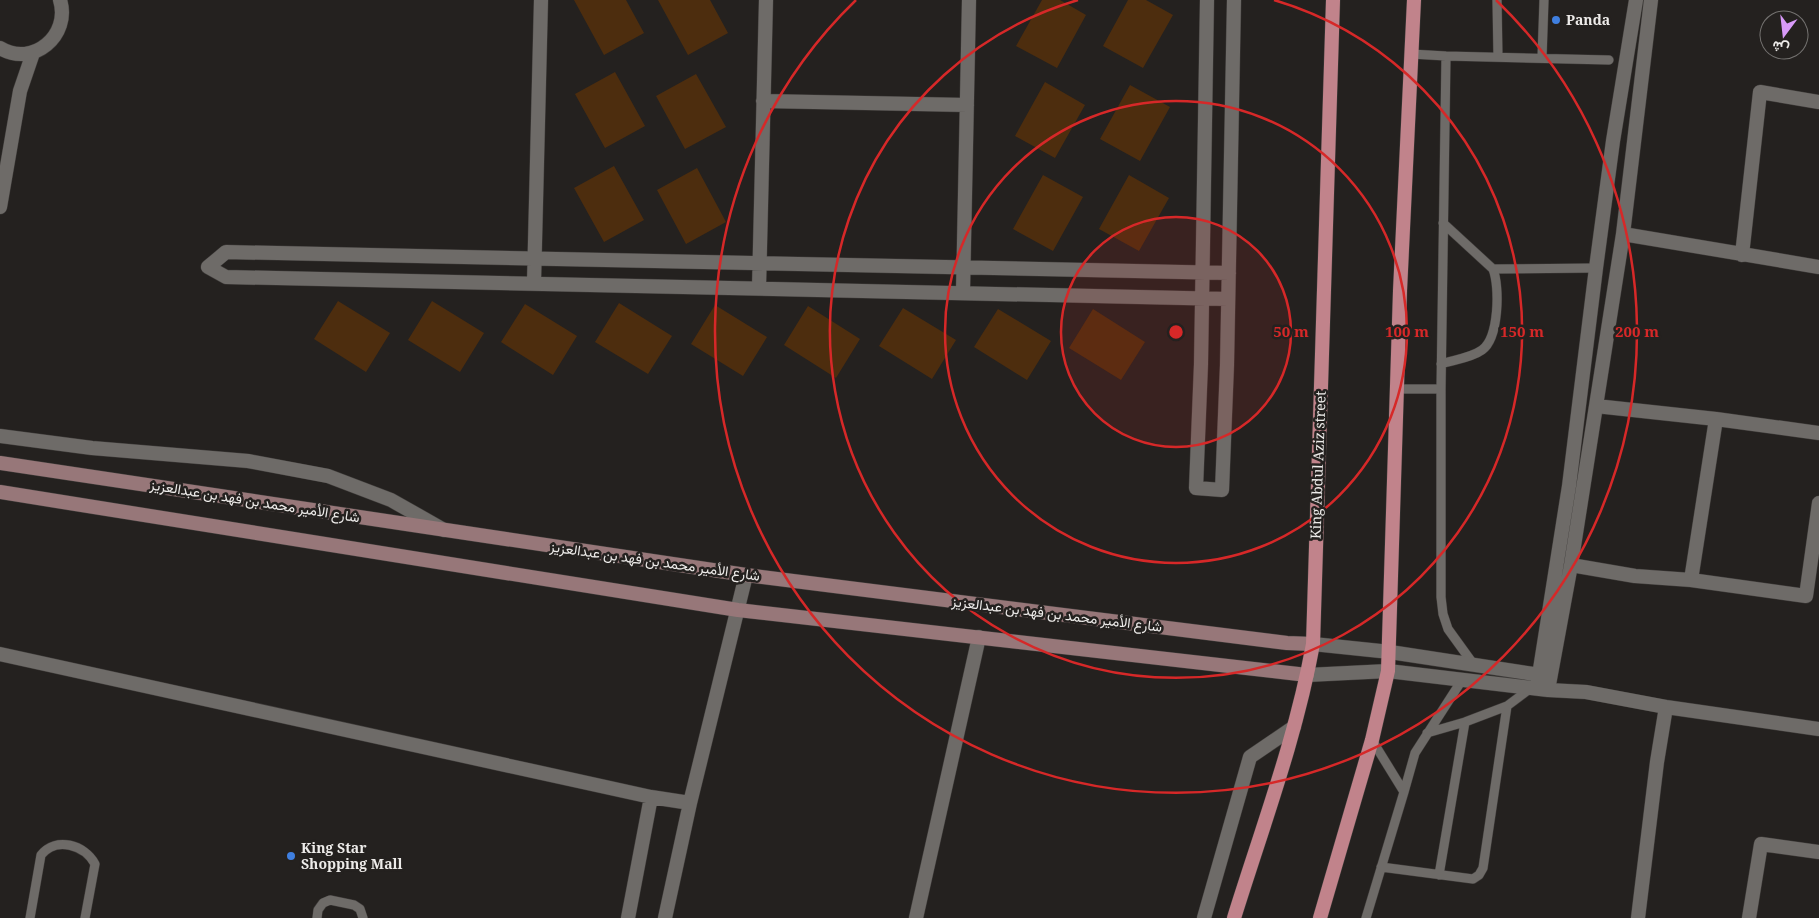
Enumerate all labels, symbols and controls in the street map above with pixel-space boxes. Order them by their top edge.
place label: Panda [1566,10,1610,29]
north arrow [1759,10,1809,60]
marker: Panda [1550,14,1562,26]
text: ش [1770,37,1791,59]
text: 50 m [1273,321,1309,341]
text: 100 m [1385,321,1429,341]
text: 150 m [1500,321,1544,341]
text: 200 m [1615,321,1659,341]
centre of rings [1167,323,1185,341]
street label: King Abdul Aziz street [1305,390,1330,540]
street label: شارع الأمير محمد بن فهد بن عبدالعزيز [148,474,361,528]
street label: شارع الأمير محمد بن فهد بن عبدالعزيز [548,536,761,587]
street label: شارع الأمير محمد بن فهد بن عبدالعزيز [949,591,1163,638]
place label: King Star Shopping Mall [301,838,403,873]
marker: King Star Shopping Mall [285,850,297,862]

